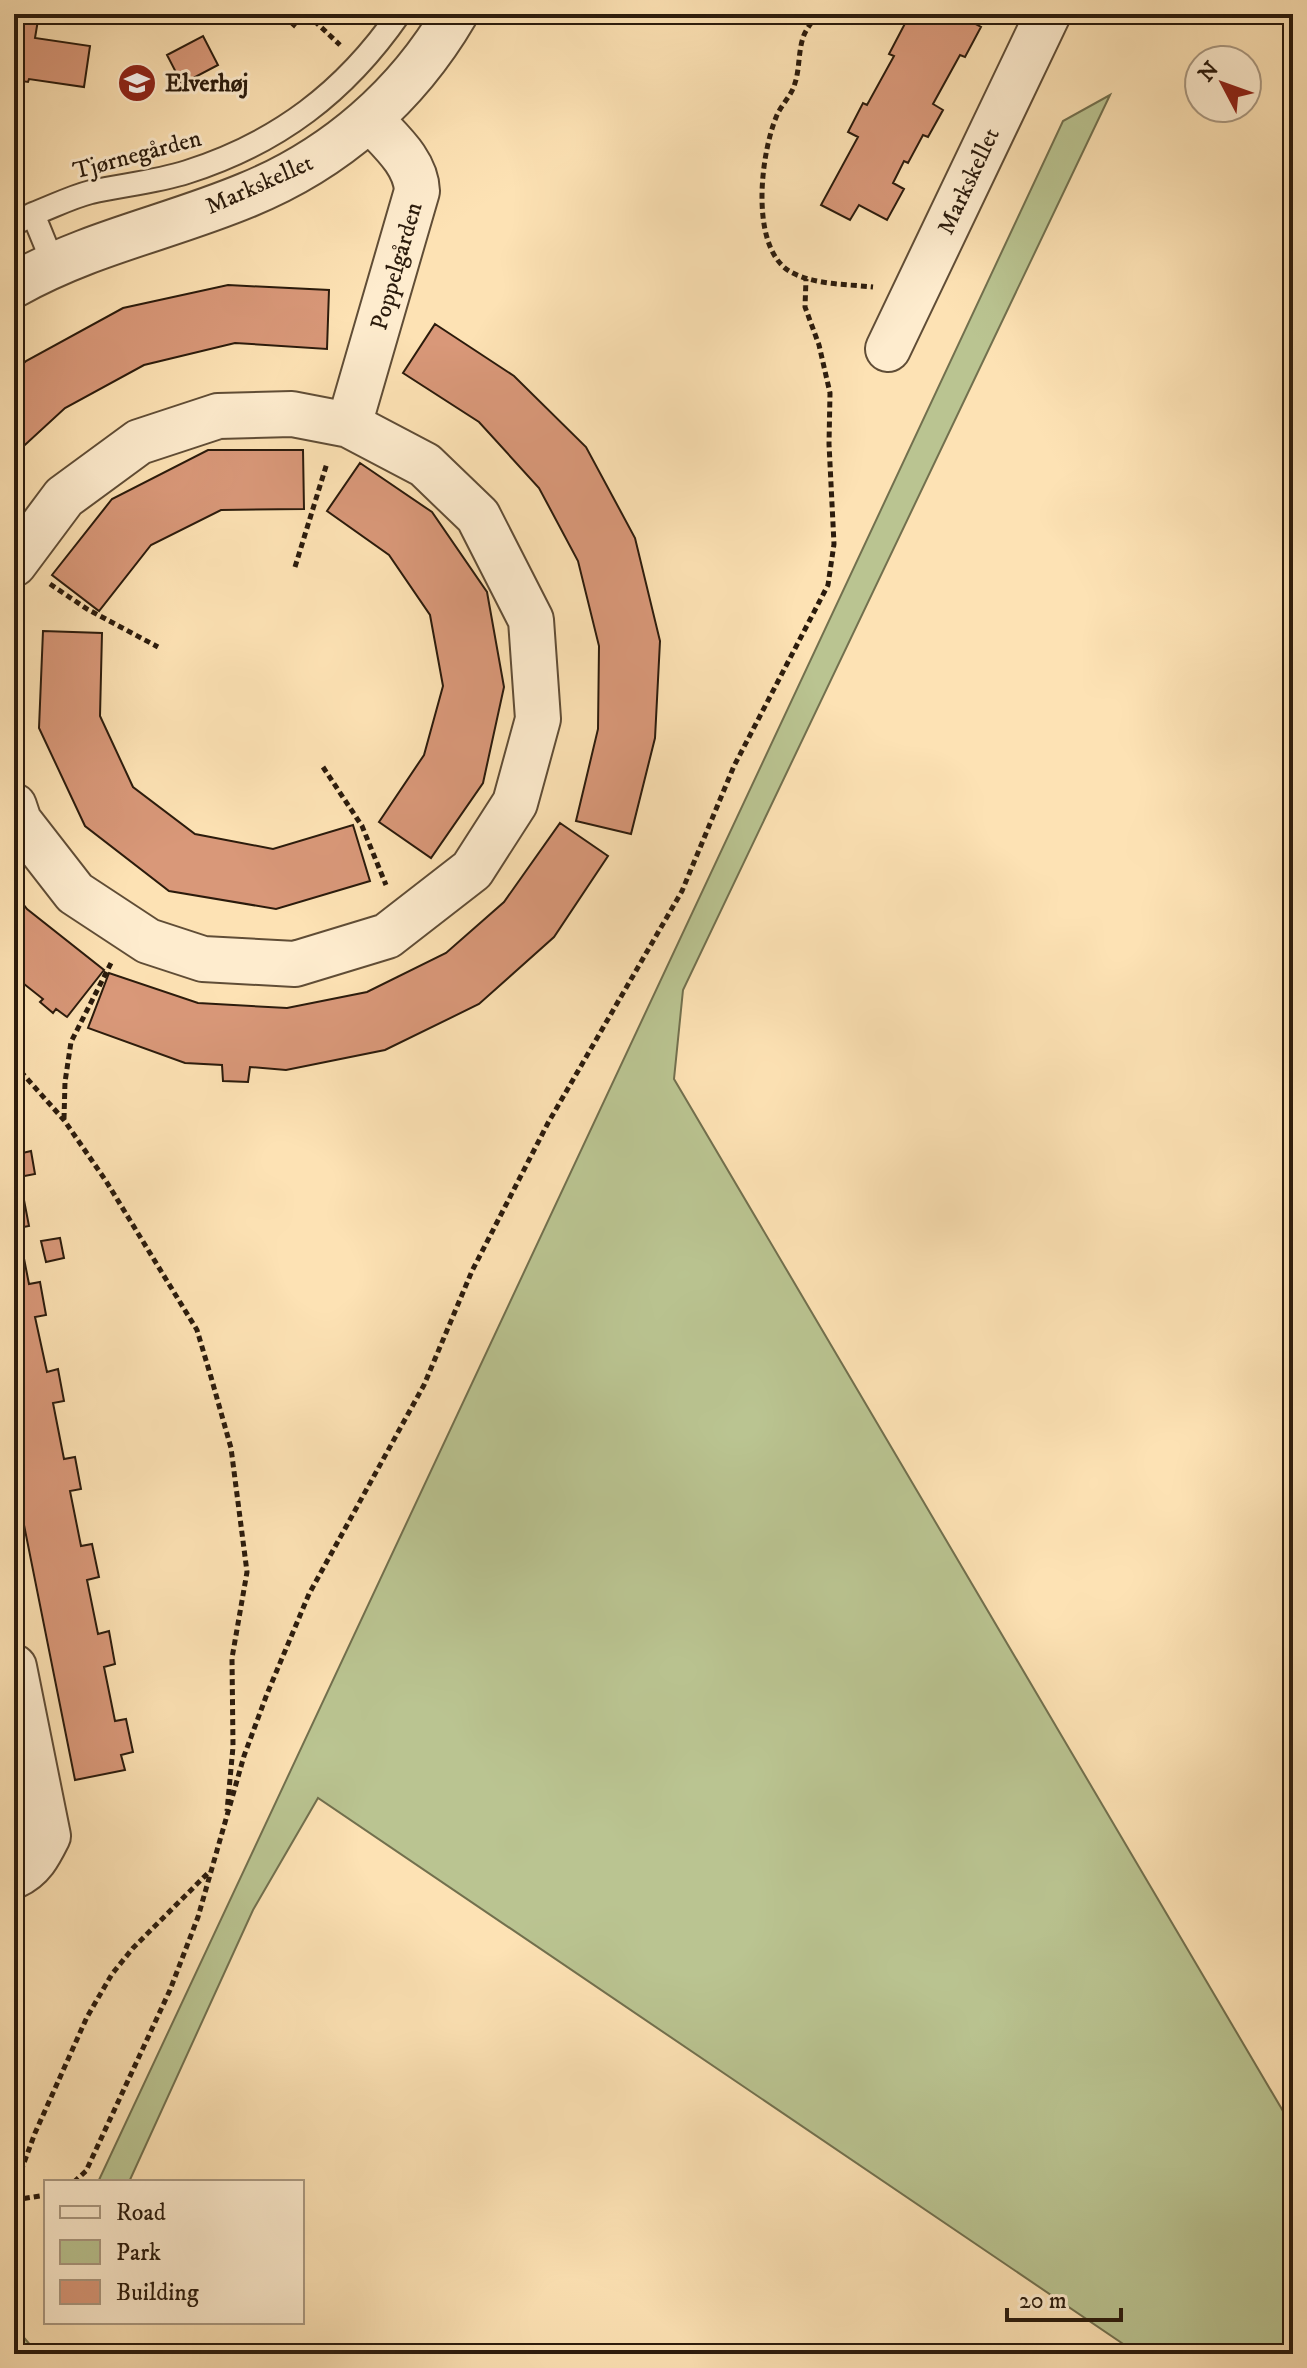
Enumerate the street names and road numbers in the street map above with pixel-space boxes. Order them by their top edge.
street label: Tjørnegården [70,123,205,187]
street label: Markskellet [931,123,1007,240]
street label: Markskellet [201,148,318,222]
street label: Poppelgården [364,198,430,334]

